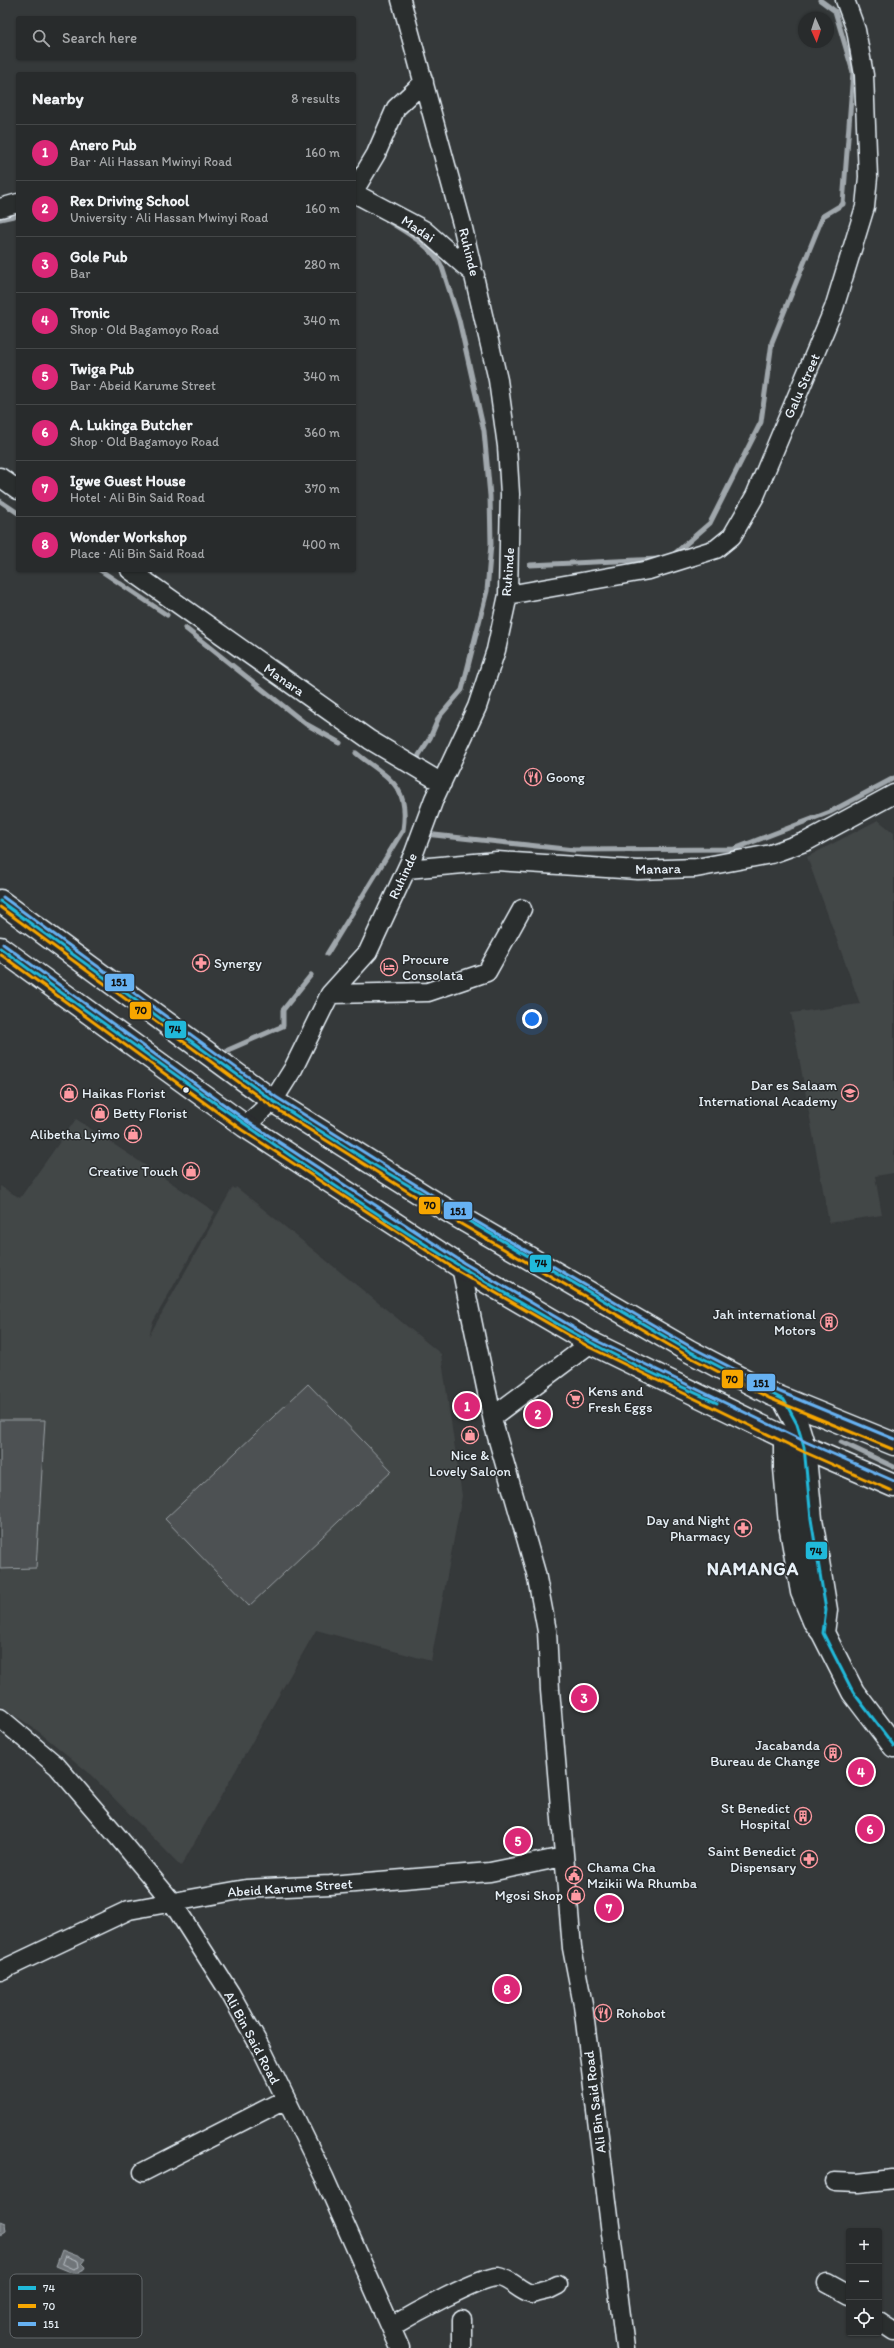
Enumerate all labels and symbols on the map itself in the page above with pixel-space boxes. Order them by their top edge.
north arrow [798,12,834,48]
street label: Madai [398,212,438,246]
street label: Ruhinde [455,226,483,278]
street label: Galu Street [780,351,824,421]
street label: Ruhinde [498,547,518,597]
street label: Manara [260,660,308,700]
restaurant icon: Goong [523,767,543,787]
place label: Goong [546,769,586,786]
street label: Ruhinde [385,850,421,902]
street label: Manara [635,860,682,878]
place label: Procure Consolata [402,951,464,984]
pharmacy icon: Synergy [191,953,211,973]
place label: Synergy [214,955,262,972]
hotel icon: Procure Consolata [379,957,399,977]
line badge: 151 [104,973,135,992]
text: 151 [111,976,128,989]
line badge: 70 [129,1001,152,1020]
text: 70 [134,1004,147,1017]
your location [522,1009,542,1029]
line badge: 74 [164,1020,187,1039]
text: 74 [168,1023,181,1036]
place label: Dar es Salaam International Academy [698,1077,837,1110]
shop icon: Haikas Florist [59,1083,79,1103]
school or university icon: Dar es Salaam International Academy [840,1083,860,1103]
place label: Haikas Florist [82,1085,165,1102]
unlabelled marker [181,1085,191,1095]
shop icon: Betty Florist [90,1103,110,1123]
place label: Betty Florist [113,1105,187,1122]
shop icon: Alibetha Lyimo [123,1124,143,1144]
place label: Alibetha Lyimo [30,1126,120,1143]
shop icon: Creative Touch [181,1161,201,1181]
place label: Creative Touch [88,1163,178,1180]
line badge: 70 [418,1196,441,1215]
text: 70 [423,1199,436,1212]
line badge: 151 [443,1201,473,1220]
text: 151 [450,1205,467,1218]
line badge: 74 [529,1254,552,1273]
text: 74 [534,1257,547,1270]
place label: Jah international Motors [713,1306,816,1339]
building icon: Jah international Motors [819,1312,839,1332]
line badge: 70 [721,1369,744,1389]
text: 70 [725,1373,738,1386]
line badge: 151 [746,1373,776,1392]
text: 151 [753,1377,770,1390]
place label: Kens and Fresh Eggs [588,1383,652,1416]
supermarket icon: Kens and Fresh Eggs [565,1389,585,1409]
pin: 1 [454,1391,480,1421]
pin: 2 [525,1399,551,1429]
shop icon: Nice & Lovely Saloon [460,1425,480,1445]
place label: Nice & Lovely Saloon [429,1447,512,1480]
place label: Day and Night Pharmacy [646,1512,730,1545]
pharmacy icon: Day and Night Pharmacy [733,1518,753,1538]
line badge: 74 [805,1541,828,1560]
text: 74 [809,1545,822,1558]
district label: NAMANGA [707,1558,799,1580]
pin: 3 [571,1683,597,1713]
place label: Jacabanda Bureau de Change [710,1737,821,1770]
building icon: Jacabanda Bureau de Change [823,1743,843,1763]
pin: 4 [848,1757,874,1787]
place label: St Benedict Hospital [721,1800,790,1833]
building icon: St Benedict Hospital [793,1806,813,1826]
pin: 6 [857,1814,883,1844]
pin: 5 [505,1826,531,1856]
place label: Saint Benedict Dispensary [708,1843,796,1876]
pharmacy icon: Saint Benedict Dispensary [799,1849,819,1869]
place label: Chama Cha Mzikii Wa Rhumba [587,1859,698,1892]
public building icon: Chama Cha Mzikii Wa Rhumba [564,1865,584,1885]
street label: Abeid Karume Street [227,1875,353,1901]
shop icon: Mgosi Shop [566,1885,586,1905]
place label: Mgosi Shop [495,1887,563,1904]
pin: 7 [596,1893,622,1923]
pin: 8 [494,1974,520,2004]
street label: Ali Bin Said Road [220,1988,284,2088]
restaurant icon: Rohobot [593,2003,613,2023]
place label: Rohobot [616,2005,666,2022]
street label: Ali Bin Said Road [580,2050,610,2154]
legend [10,2274,142,2338]
text: 74 [43,2282,55,2295]
text: 70 [43,2300,55,2313]
text: 151 [43,2318,59,2331]

